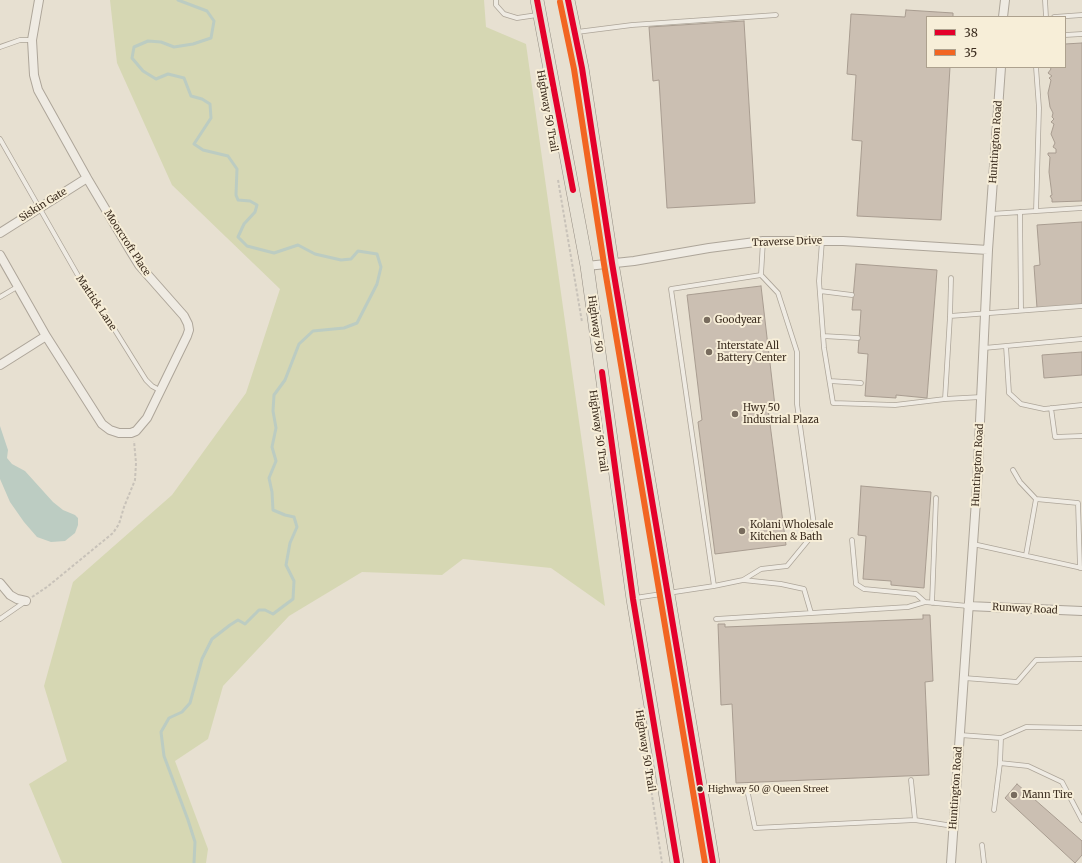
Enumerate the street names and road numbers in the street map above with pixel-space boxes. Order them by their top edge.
street label: Highway 50 Trail [534,69,560,153]
street label: Huntington Road [987,100,1005,184]
street label: Siskin Gate [17,186,69,224]
street label: Moorcroft Place [101,208,153,278]
street label: Traverse Drive [752,235,822,249]
street label: Mattick Lane [73,273,119,333]
street label: Highway 50 [585,295,605,353]
street label: Highway 50 Trail [586,389,610,473]
street label: Huntington Road [970,423,986,507]
street label: Runway Road [992,601,1058,617]
street label: Highway 50 Trail [633,709,657,793]
street label: Huntington Road [947,746,965,830]

